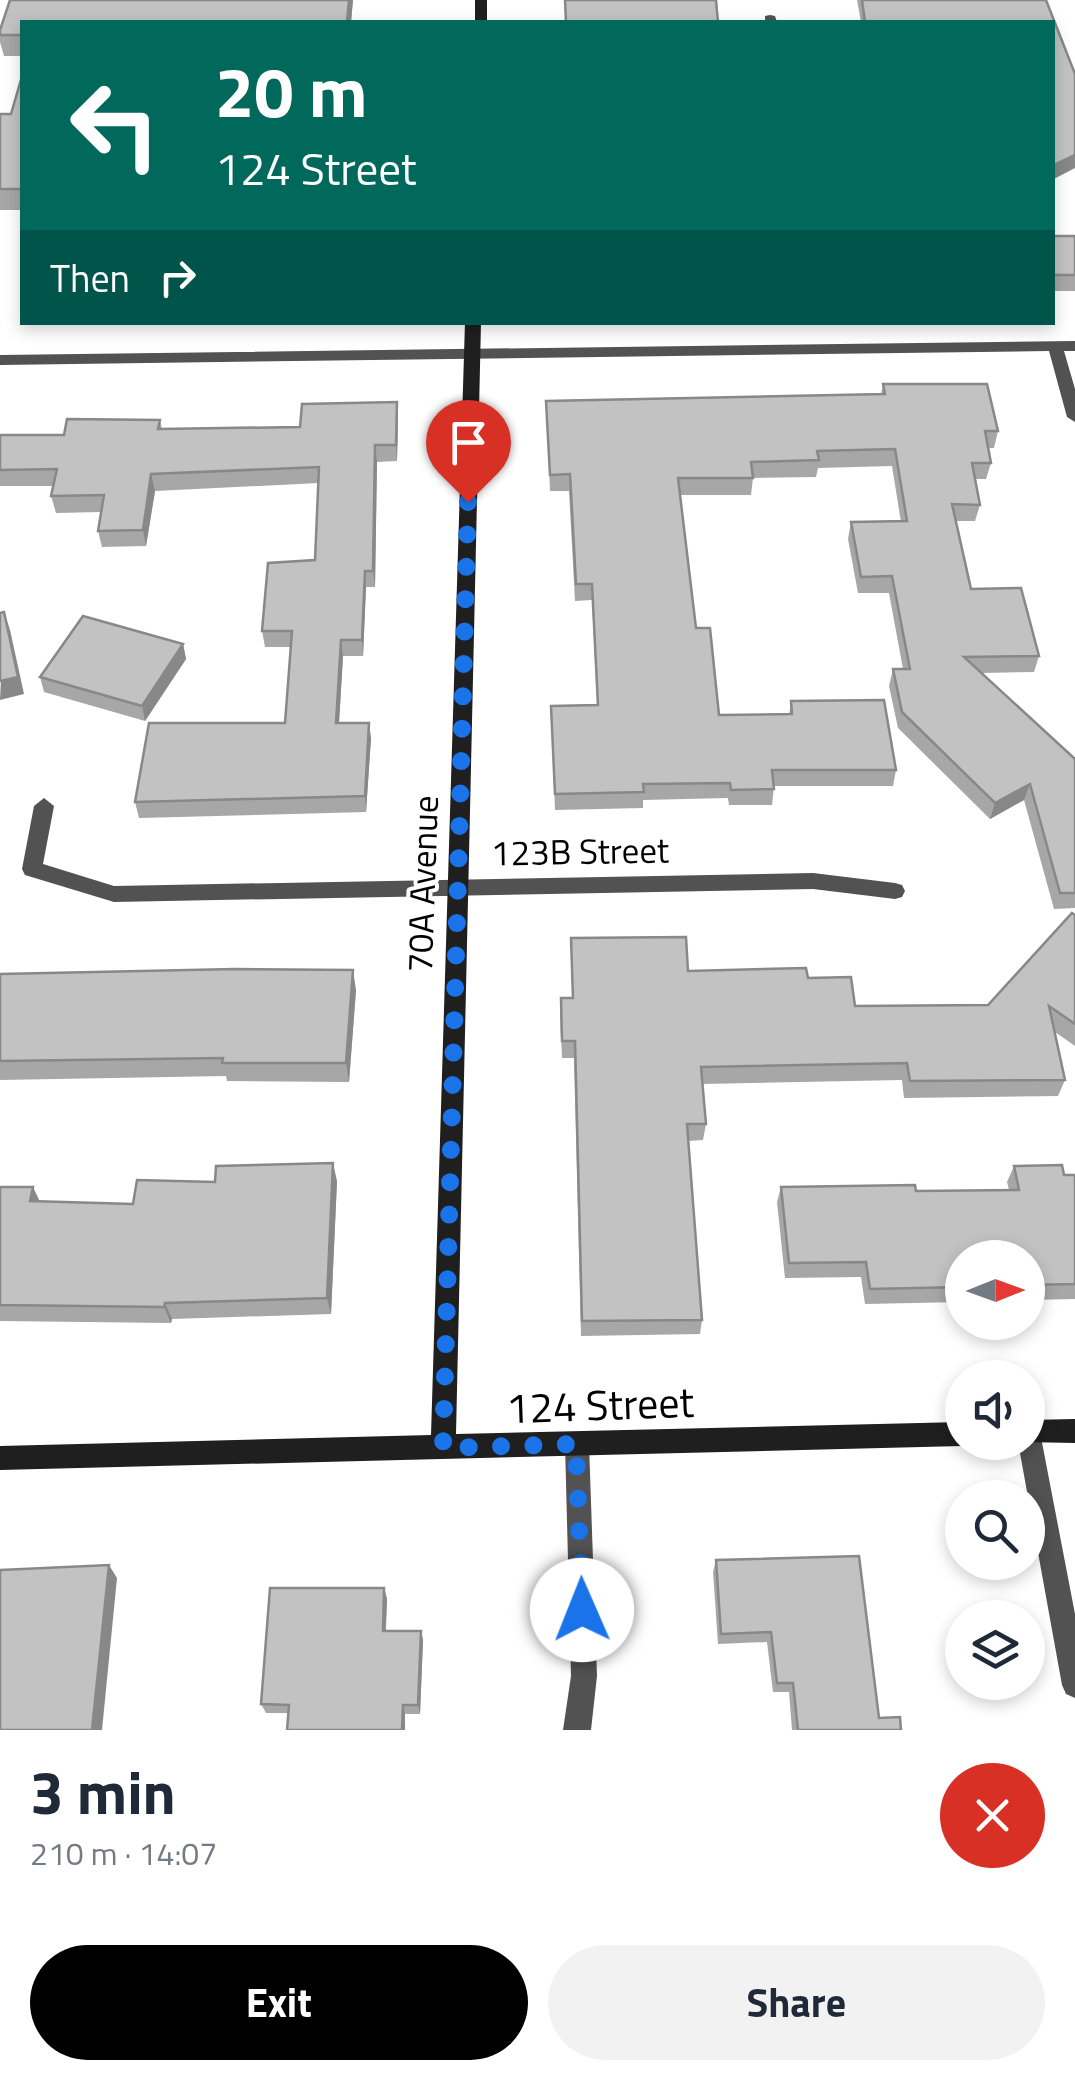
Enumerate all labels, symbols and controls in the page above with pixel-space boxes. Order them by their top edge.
text: 20 m [215,38,368,144]
icon: left [50,60,180,190]
text: 124 Street [215,134,417,202]
text: Then [50,249,130,307]
icon: right [150,250,205,305]
pin [426,400,511,503]
icon: arrive [441,415,496,470]
street label: 70A Avenue [392,794,452,974]
street label: 123B Street [490,822,670,880]
north arrow [945,1240,1045,1340]
map controls [945,1240,1045,1700]
button: sound [945,1360,1045,1460]
street label: 124 Street [505,1369,695,1439]
button: search [945,1480,1045,1580]
position arrow [530,1558,634,1662]
button: layers [945,1600,1045,1700]
text: 3 min [30,1746,176,1837]
button: close [940,1763,1045,1868]
text: 210 m · 14:07 [30,1829,217,1877]
button: Exit [30,1945,528,2060]
button: Share [548,1945,1045,2060]

